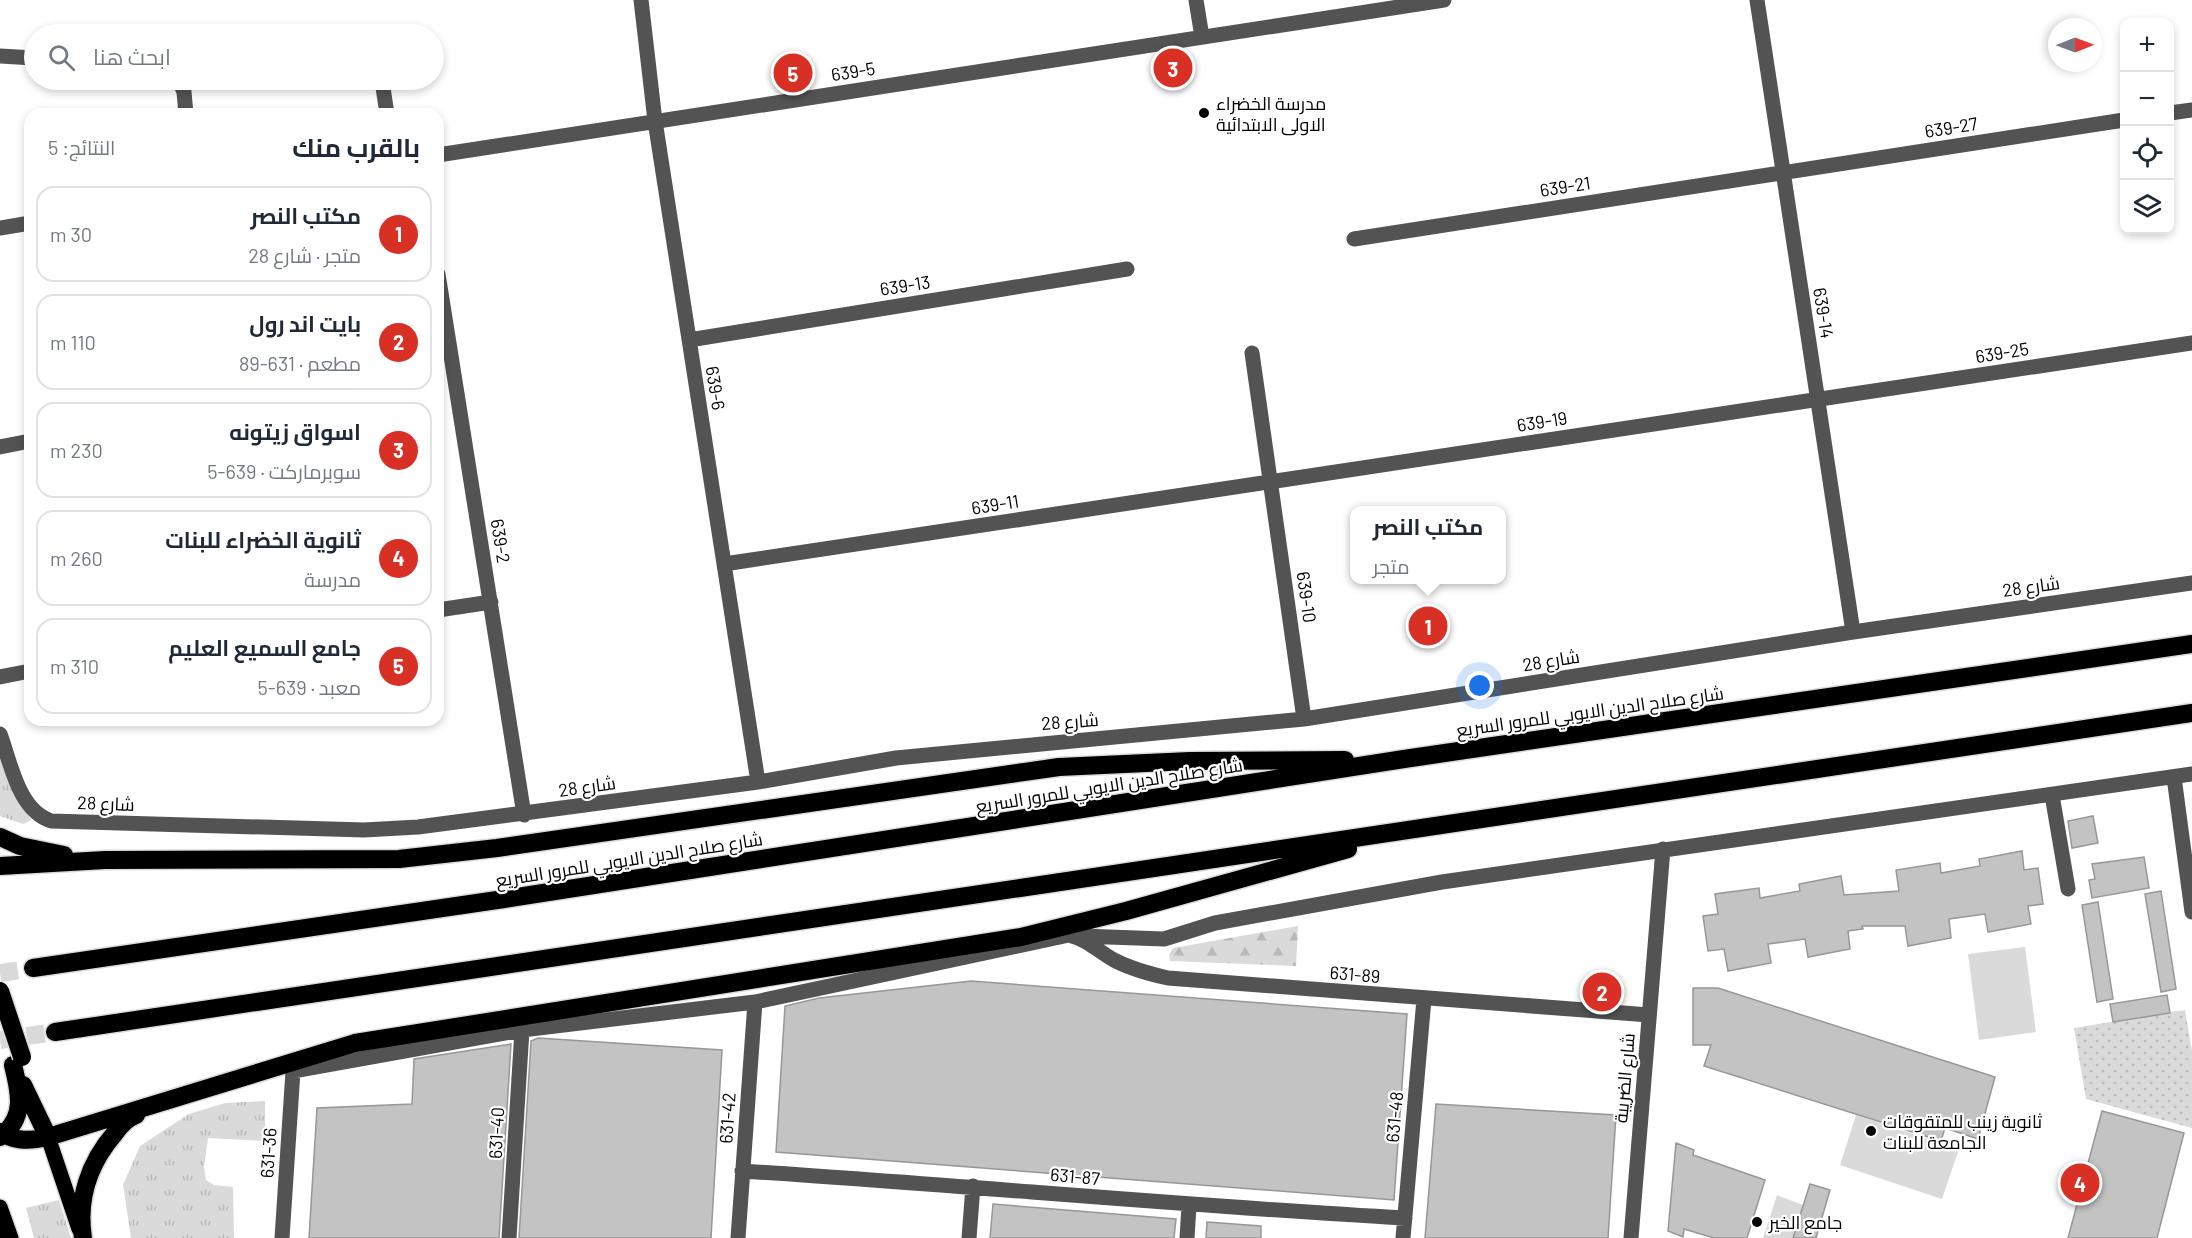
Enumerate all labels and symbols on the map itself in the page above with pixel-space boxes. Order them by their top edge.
north arrow [2048,18,2102,72]
pin: 3 [1154,46,1192,90]
pin: 5 [774,50,812,96]
street label: 639-5 [829,57,877,85]
place label: مدرسة الخضراء الاولى الابتدائية [1216,92,1326,136]
marker: مدرسة الخضراء الاولى الابتدائية [1197,106,1211,120]
street label: 639-27 [1923,112,1979,142]
street label: 639-21 [1538,171,1592,201]
street label: 639-13 [878,270,932,300]
street label: 639-14 [1809,286,1839,340]
street label: 639-25 [1974,337,2030,367]
street label: 639-6 [702,364,730,412]
street label: 639-19 [1515,406,1569,436]
street label: 639-11 [970,489,1020,519]
street label: 639-2 [487,517,515,565]
street label: 639-10 [1293,570,1321,624]
street label: شارع 28 [2001,571,2061,603]
pin: 1 [1408,604,1448,648]
street label: شارع 28 [1521,645,1581,677]
your location [1465,671,1494,700]
street label: شارع صلاح الدين الايوبي للمرور السريع [1455,681,1726,745]
street label: شارع 28 [1041,708,1100,736]
street label: شارع صلاح الدين الايوبي للمرور السريع [974,753,1245,821]
street label: شارع 28 [557,771,617,803]
street label: شارع 28 [77,791,135,817]
street label: شارع صلاح الدين الايوبي للمرور السريع [494,827,765,895]
street label: 631-89 [1329,961,1381,987]
pin: 2 [1582,970,1622,1014]
street label: شارع الضريبة [1609,1032,1641,1124]
street label: 631-48 [1381,1091,1407,1143]
street label: 631-42 [714,1092,740,1144]
street label: 631-40 [484,1107,508,1159]
place label: ثانوية زينب للمتقوقات الجامعة للبنات [1883,1110,2042,1153]
marker: ثانوية زينب للمتقوقات الجامعة للبنات [1864,1124,1878,1138]
street label: 631-36 [255,1127,281,1179]
pin: 4 [2060,1160,2100,1206]
street label: 631-87 [1049,1163,1101,1189]
place label: جامع الخير [1768,1211,1842,1235]
marker: جامع الخير [1750,1215,1764,1229]

